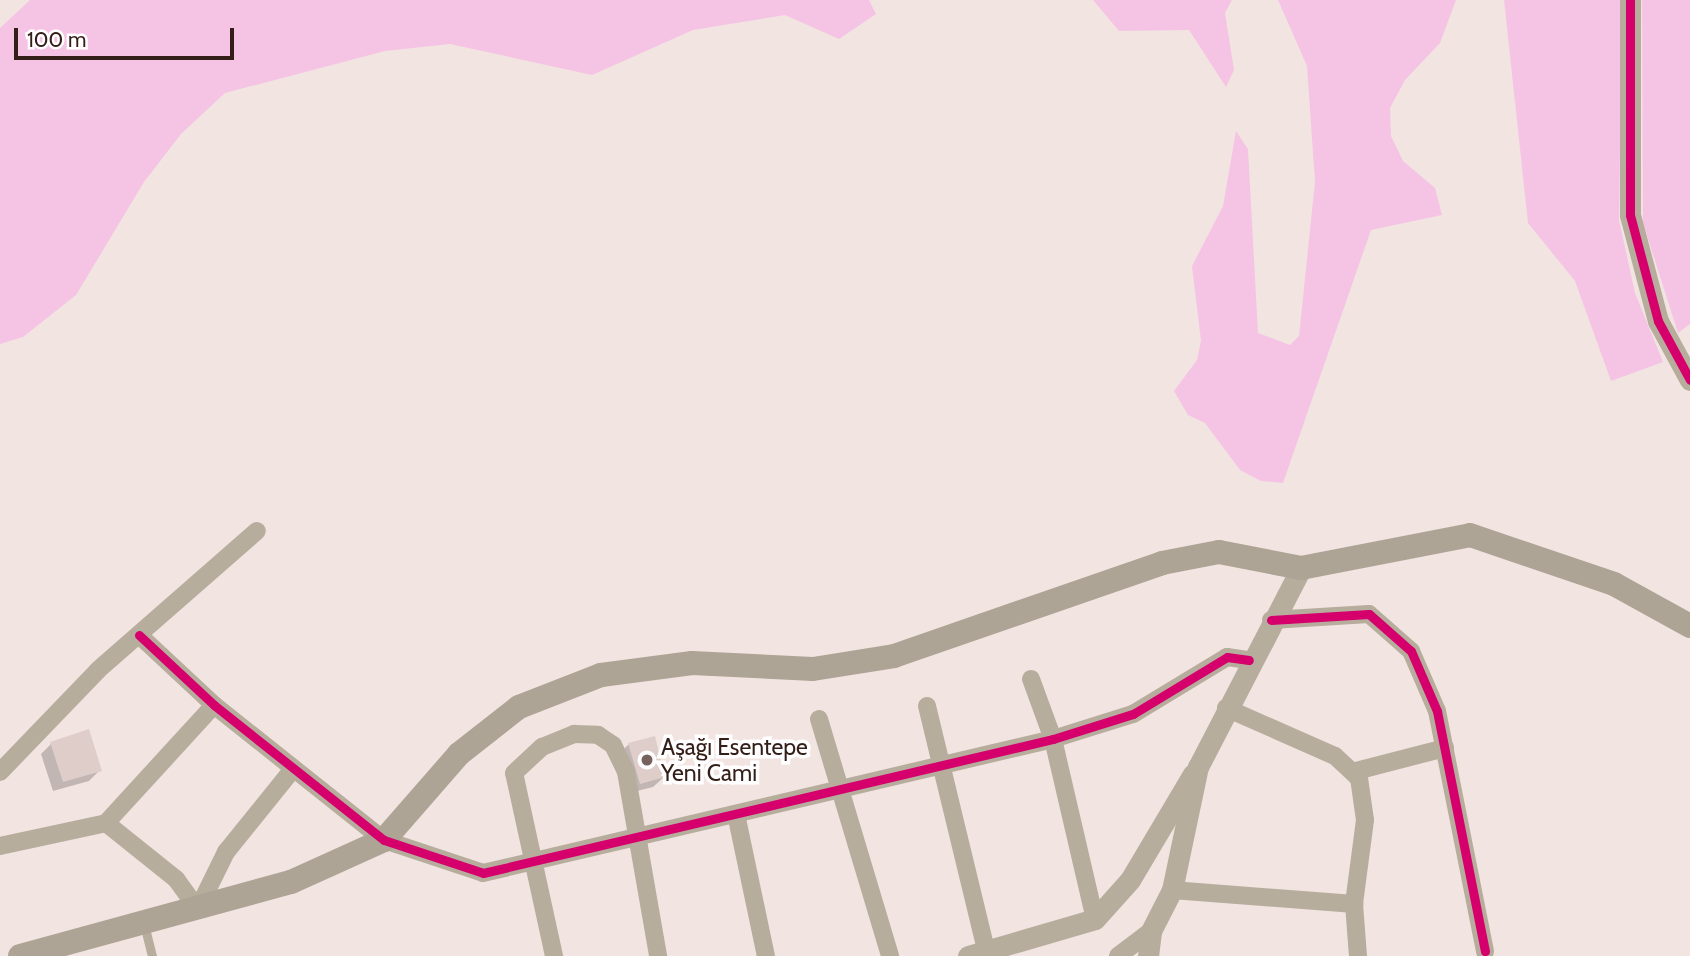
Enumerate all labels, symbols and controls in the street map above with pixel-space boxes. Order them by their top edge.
scale bar [18,14,238,58]
text: 100 m [27,27,86,52]
place label: Aşağı Esentepe Yeni Cami [661,733,808,787]
marker: Aşağı Esentepe Yeni Cami [639,752,655,768]

